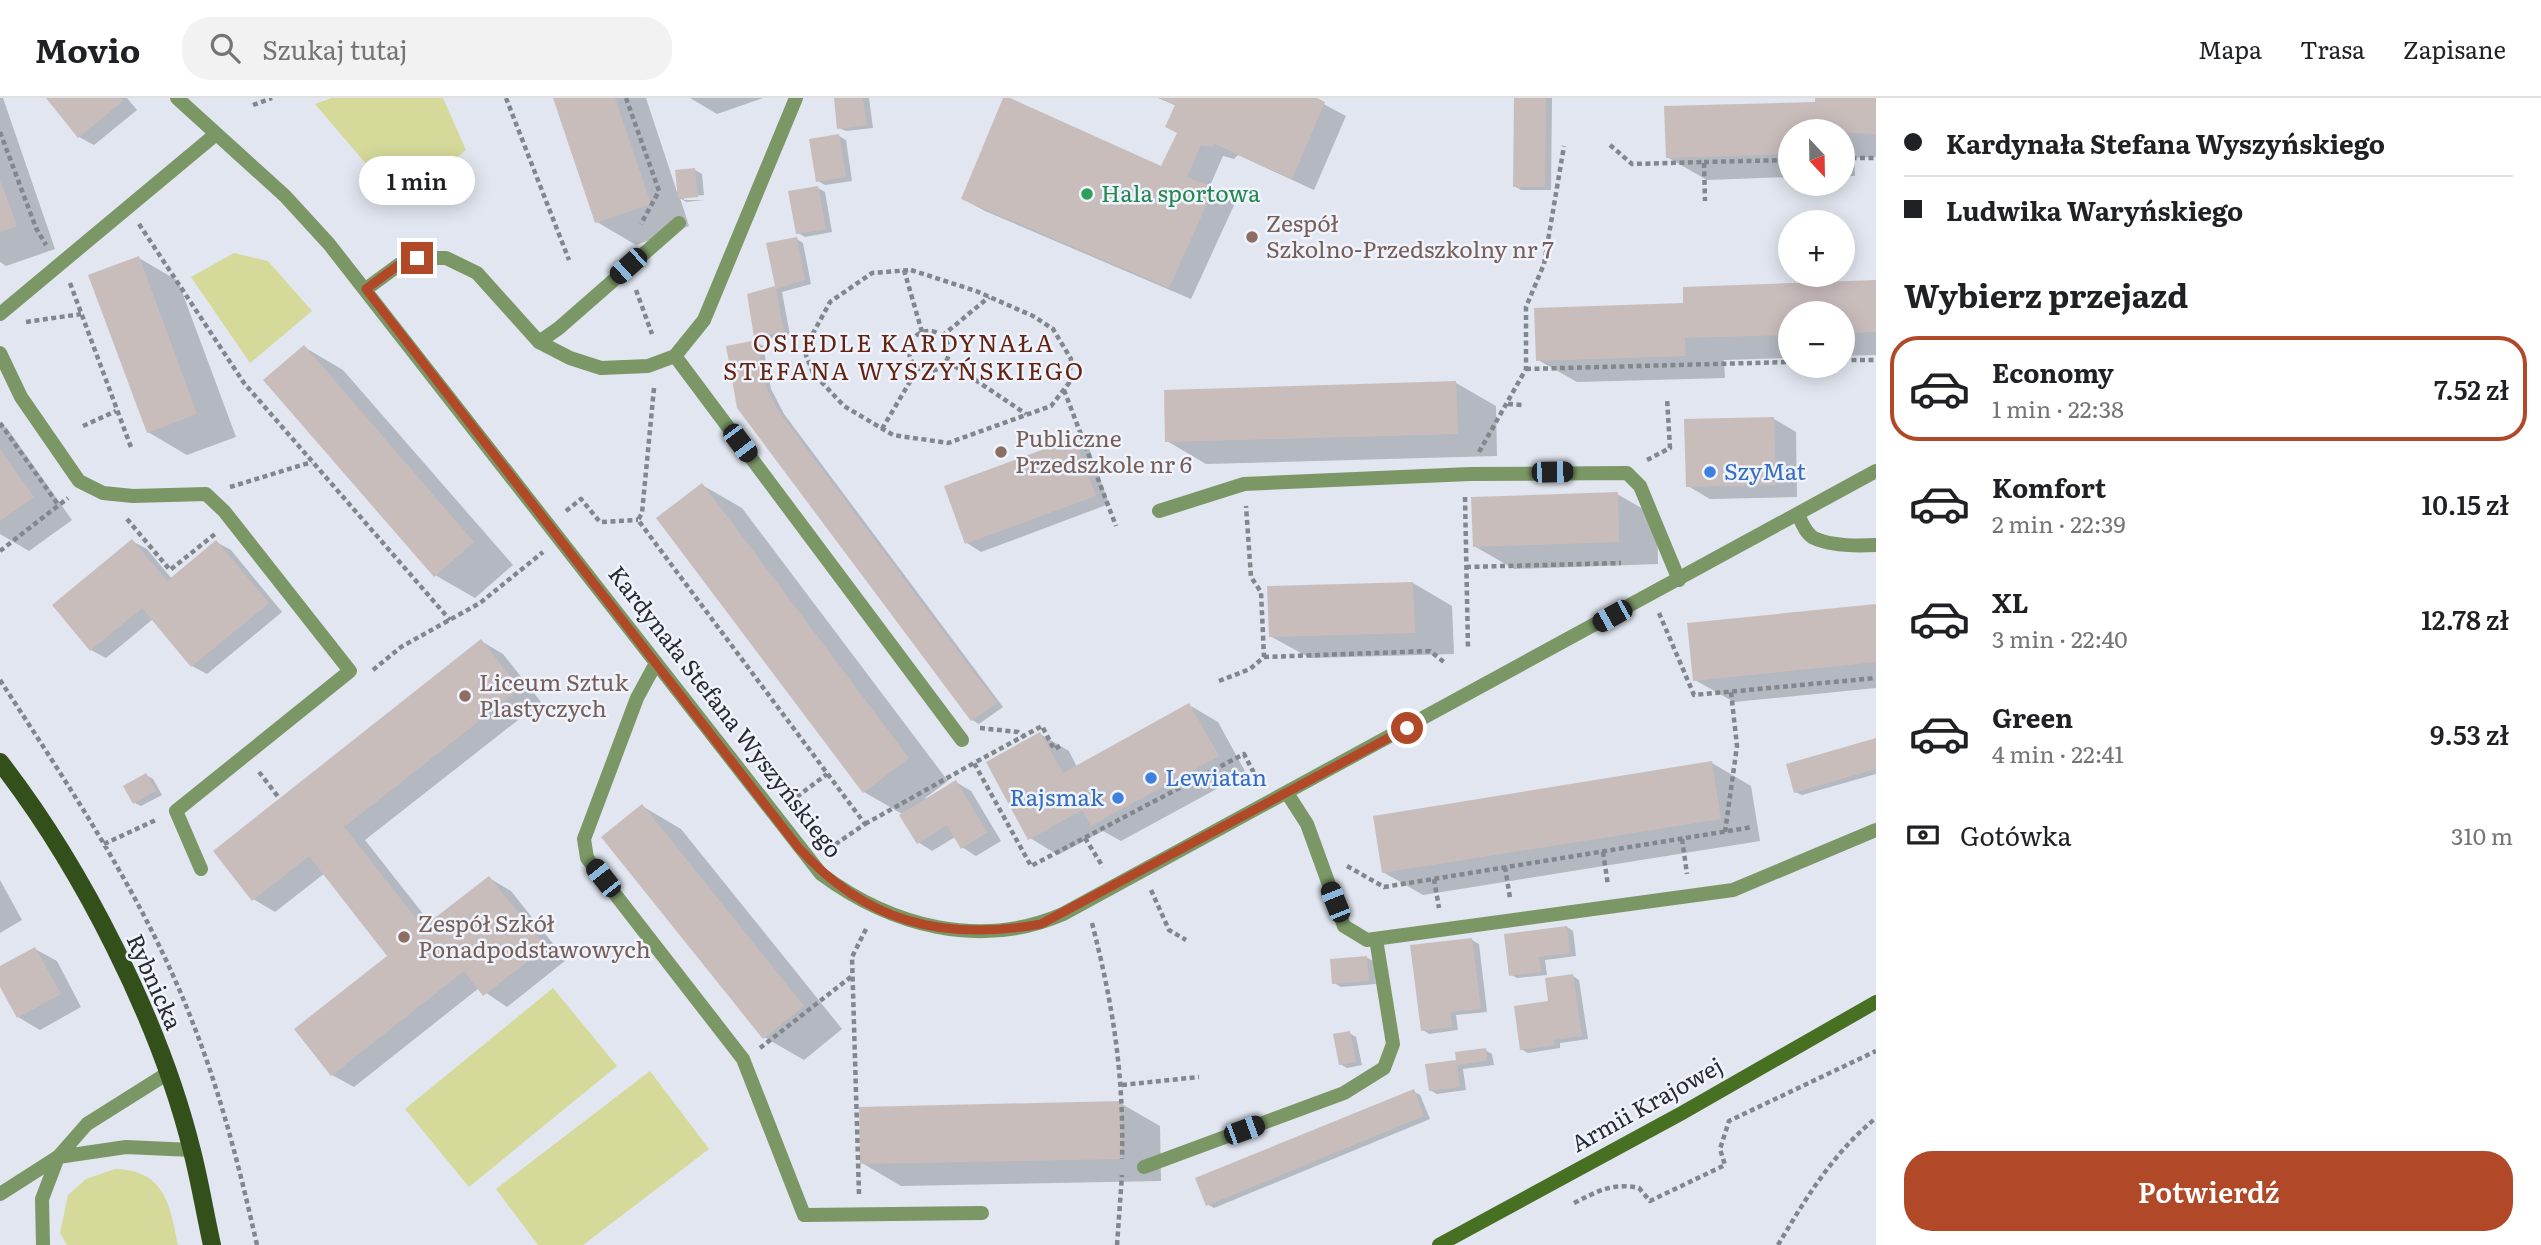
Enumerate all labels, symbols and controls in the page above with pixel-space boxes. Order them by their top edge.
search box [182,17,672,80]
text: Movio [35,24,140,73]
icon: search [206,29,244,67]
text: Szukaj tutaj [262,29,408,68]
text: Mapa [2198,31,2262,66]
text: Trasa [2300,31,2365,66]
text: Zapisane [2403,31,2506,66]
north arrow [1778,119,1855,196]
map controls [1778,119,1855,378]
text: Kardynała Stefana Wyszyńskiego [1946,123,2385,162]
callout: 1 min [359,156,475,206]
text: 1 min [387,163,447,197]
place label: Hala sportowa [1101,175,1261,209]
marker: Hala sportowa [1079,186,1095,202]
text: Ludwika Waryńskiego [1946,190,2243,229]
place label: Zespół Szkolno-Przedszkolny nr 7 [1266,205,1554,265]
button: + [1778,210,1855,287]
marker: Zespół Szkolno-Przedszkolny nr 7 [1244,229,1260,245]
route end [401,242,433,274]
car [606,244,651,288]
text: Wybierz przejazd [1904,270,2188,318]
button: − [1778,301,1855,378]
district label: OSIEDLE KARDYNAŁA STEFANA WYSZYŃSKIEGO [723,324,1085,387]
text: Economy [1992,352,2114,391]
icon: car [1908,357,1971,420]
text: 7.52 zł [2434,369,2509,408]
text: 1 min · 22:38 [1992,391,2124,425]
car [719,420,762,466]
place label: Publiczne Przedszkole nr 6 [1015,420,1192,480]
marker: Publiczne Przedszkole nr 6 [993,444,1009,460]
place label: SzyMat [1724,453,1806,487]
car [1531,461,1574,483]
marker: SzyMat [1702,464,1718,480]
text: Komfort [1992,467,2106,506]
icon: car [1908,472,1971,535]
text: 10.15 zł [2422,484,2509,523]
text: 2 min · 22:39 [1992,506,2126,540]
street label: Kardynała Stefana Wyszyńskiego [601,557,852,864]
text: XL [1992,582,2029,621]
icon: car [1908,587,1971,650]
car [1589,597,1636,635]
text: 12.78 zł [2421,599,2509,638]
text: 3 min · 22:40 [1992,621,2128,655]
place label: Liceum Sztuk Plastyczych [479,664,629,724]
marker: Liceum Sztuk Plastyczych [457,688,473,704]
text: Green [1992,697,2073,736]
icon: car [1908,702,1971,765]
route start [1391,712,1423,744]
text: 9.53 zł [2430,714,2509,753]
text: 4 min · 22:41 [1992,736,2124,770]
place label: Lewiatan [1165,759,1267,793]
marker: Lewiatan [1143,770,1159,786]
place label: Rajsmak [1009,779,1105,813]
marker: Rajsmak [1110,790,1126,806]
text: Gotówka [1960,815,2071,854]
icon: cash [1904,816,1942,854]
text: 310 m [2451,818,2513,852]
car [582,855,625,901]
car [1318,879,1353,925]
place label: Zespół Szkół Ponadpodstawowych [418,905,651,965]
street label: Rybnicka [120,928,192,1035]
marker: Zespół Szkół Ponadpodstawowych [396,929,412,945]
street label: Armii Krajowej [1564,1047,1728,1159]
car [1221,1113,1268,1147]
button: Potwierdź [1904,1151,2513,1231]

